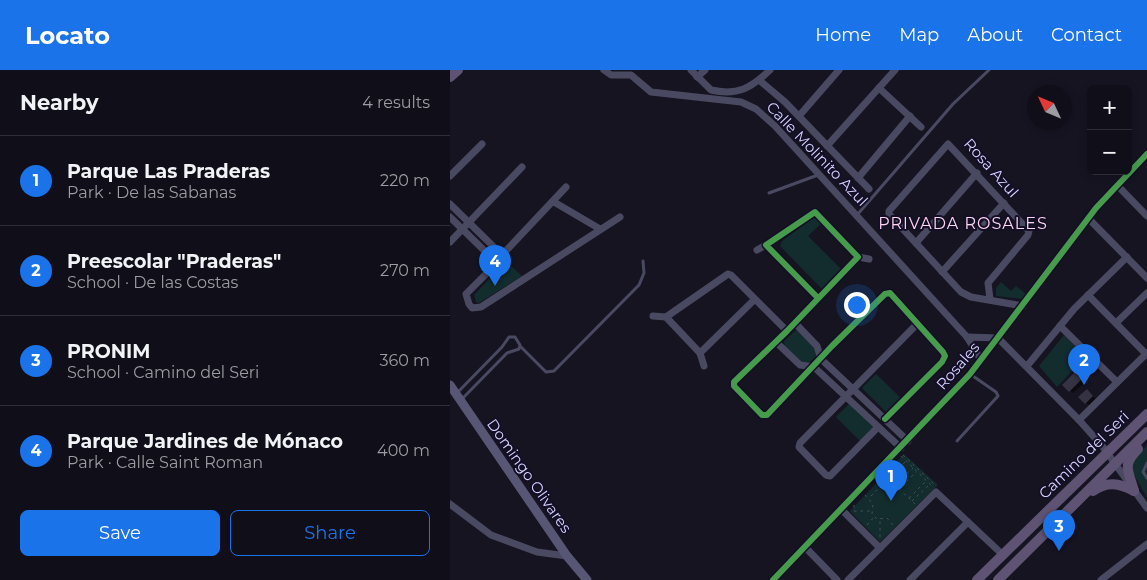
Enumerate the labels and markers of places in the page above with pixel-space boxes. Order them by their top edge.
pin: 4 [479,245,511,286]
pin: 2 [1068,344,1100,385]
pin: 1 [875,460,907,501]
pin: 3 [1043,510,1075,551]

